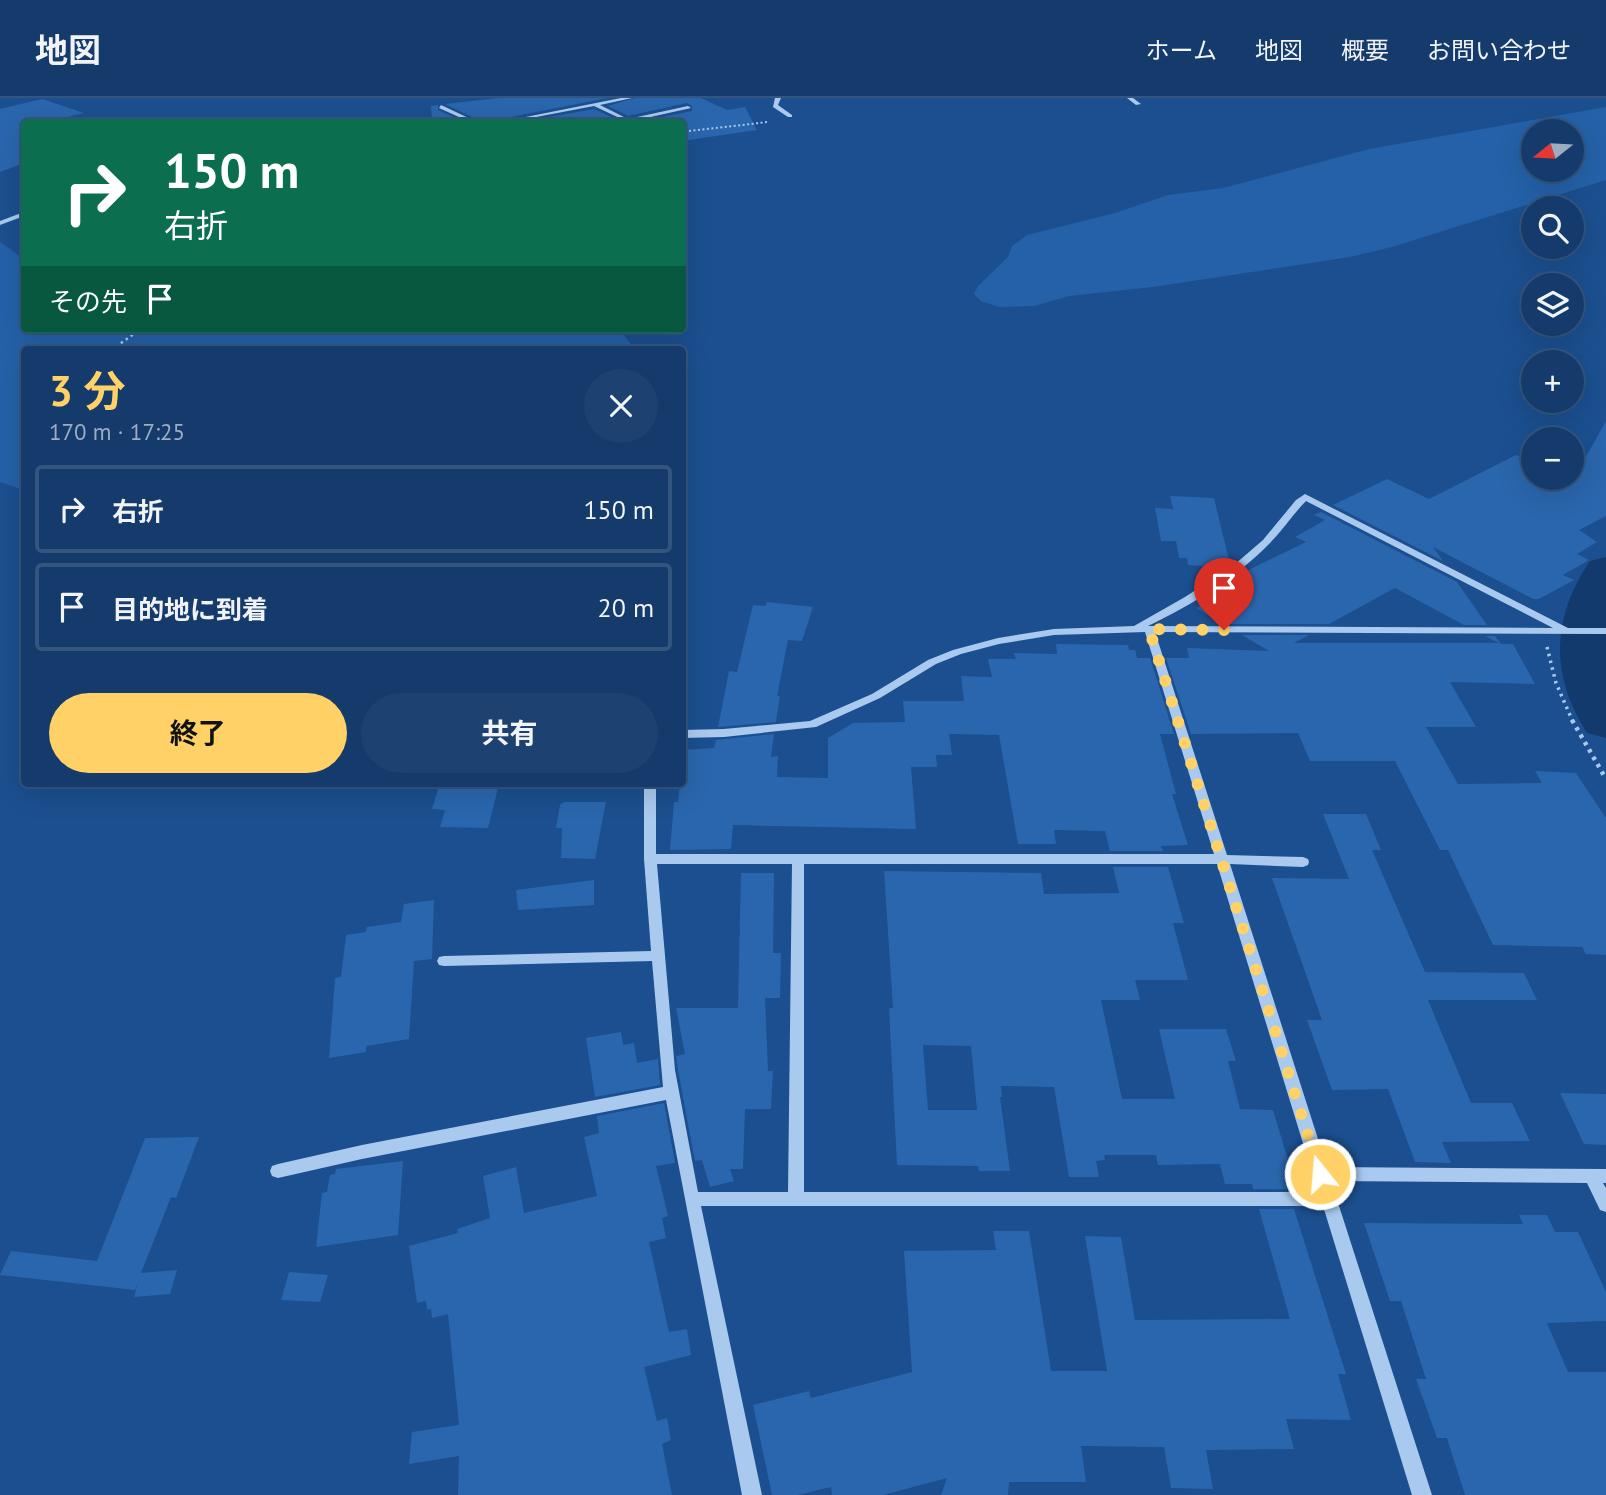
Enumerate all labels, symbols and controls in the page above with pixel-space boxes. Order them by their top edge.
text: 地図 [35,28,101,71]
text: ホーム [1146,35,1217,66]
text: 地図 [1255,35,1303,66]
text: 概要 [1341,35,1389,66]
text: お問い合わせ [1427,35,1571,66]
north arrow [1521,119,1584,182]
map controls [1521,119,1584,490]
text: 150 m [164,138,299,202]
icon: right [49,147,140,238]
button: search [1521,196,1584,259]
text: 右折 [164,204,228,246]
button: layers [1521,273,1584,336]
icon: arrive [141,280,179,318]
text: その先 [49,285,127,318]
button: + [1521,350,1584,413]
text: 3 分 [49,363,125,418]
button: close [584,369,658,443]
text: 170 m · 17:25 [49,417,185,446]
button: − [1521,427,1584,490]
icon: right [53,490,91,528]
text: 150 m [583,493,654,526]
text: 右折 [112,495,164,528]
pin [1194,558,1254,630]
icon: arrive [1205,569,1243,607]
icon: arrive [53,588,91,626]
text: 20 m [598,591,654,624]
text: 目的地に到着 [112,593,268,626]
button: 終了 [49,693,347,773]
button: 共有 [361,693,658,773]
position arrow [1283,1137,1357,1211]

